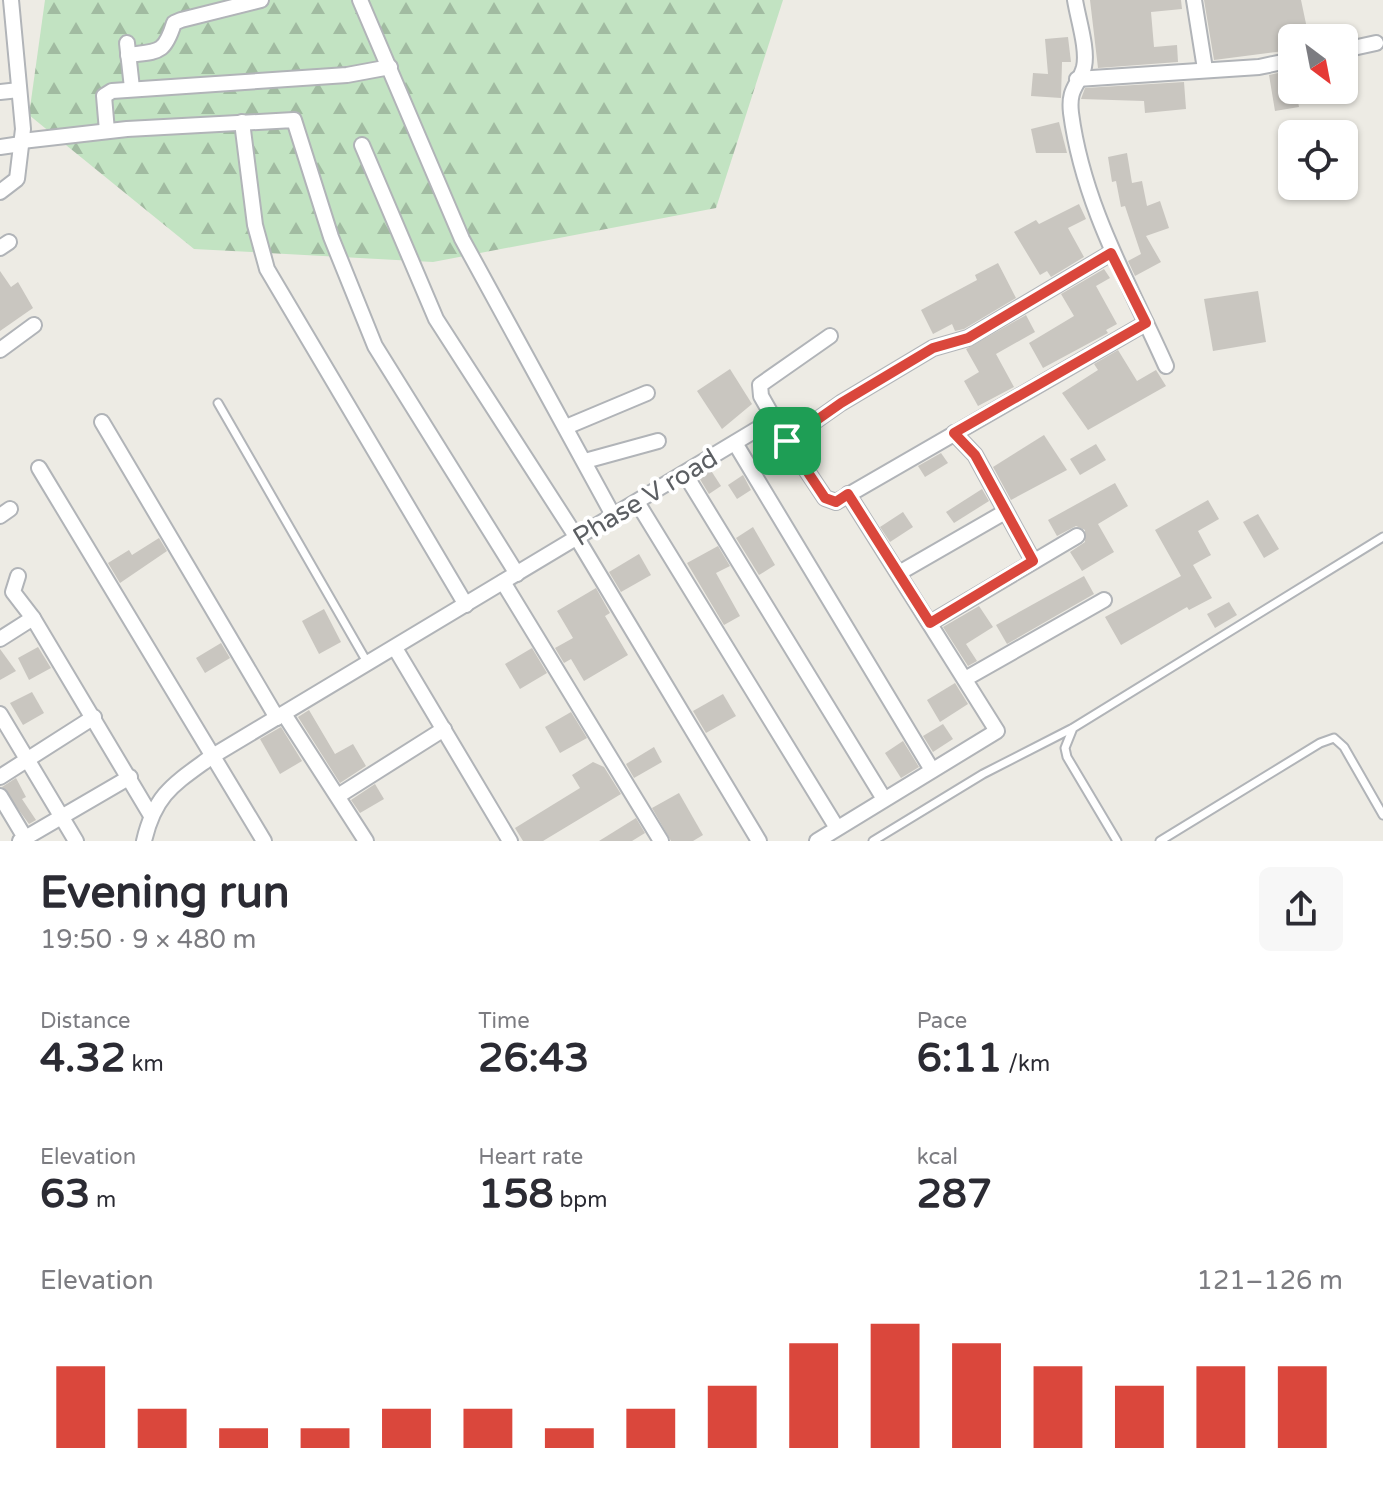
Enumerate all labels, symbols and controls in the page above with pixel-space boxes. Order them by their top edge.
north arrow [1278,24,1358,104]
map controls [1278,24,1358,200]
button: locate [1278,120,1358,200]
pin [753,407,821,475]
icon: arrive [765,419,809,463]
street label: Phase V road [567,442,723,553]
text: Evening run [40,867,289,920]
button: share [1259,867,1343,951]
text: 19:50 · 9 × 480 m [40,924,256,955]
text: Distance [40,1008,131,1034]
text: Time [478,1008,530,1034]
text: Pace [917,1008,967,1034]
text: 4.32 [40,1034,126,1082]
text: 26:43 [478,1034,589,1082]
text: 6:11 [917,1034,1002,1082]
text: km [126,1051,164,1077]
text: /km [1002,1051,1050,1077]
text: Elevation [40,1144,136,1170]
text: Heart rate [478,1144,583,1170]
text: kcal [917,1144,958,1170]
text: 63 [40,1170,90,1218]
text: 158 [478,1170,554,1218]
text: 287 [917,1170,992,1218]
text: m [90,1187,116,1213]
text: bpm [554,1187,607,1213]
text: Elevation [40,1265,154,1296]
text: 121–126 m [1197,1265,1343,1296]

